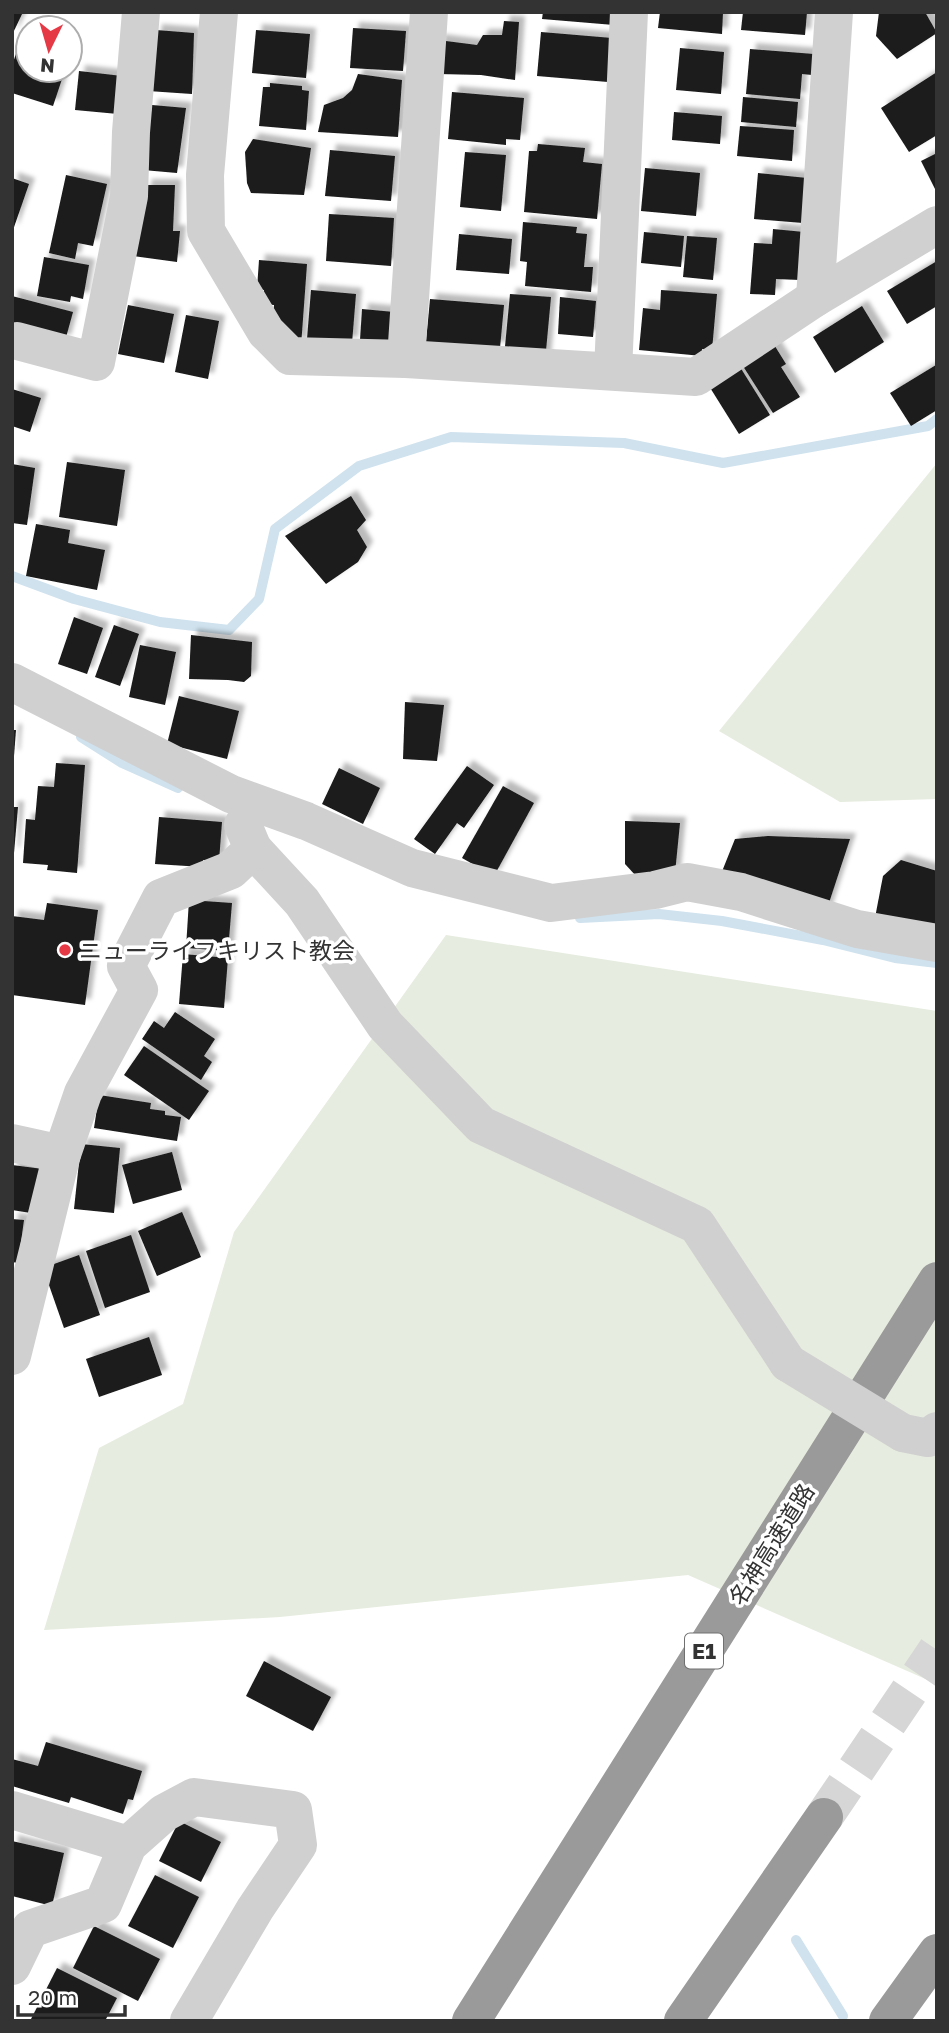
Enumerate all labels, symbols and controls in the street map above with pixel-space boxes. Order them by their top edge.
north arrow [14,14,84,84]
text: N [39,54,56,79]
place label: ニューライフキリスト教会 [79,936,355,964]
marker: ニューライフキリスト教会 [57,942,73,958]
street label: 名神高速道路 [723,1478,819,1610]
road number: E1 [685,1634,723,1668]
scale bar [18,1974,124,2018]
text: 20 m [28,1984,77,2010]

